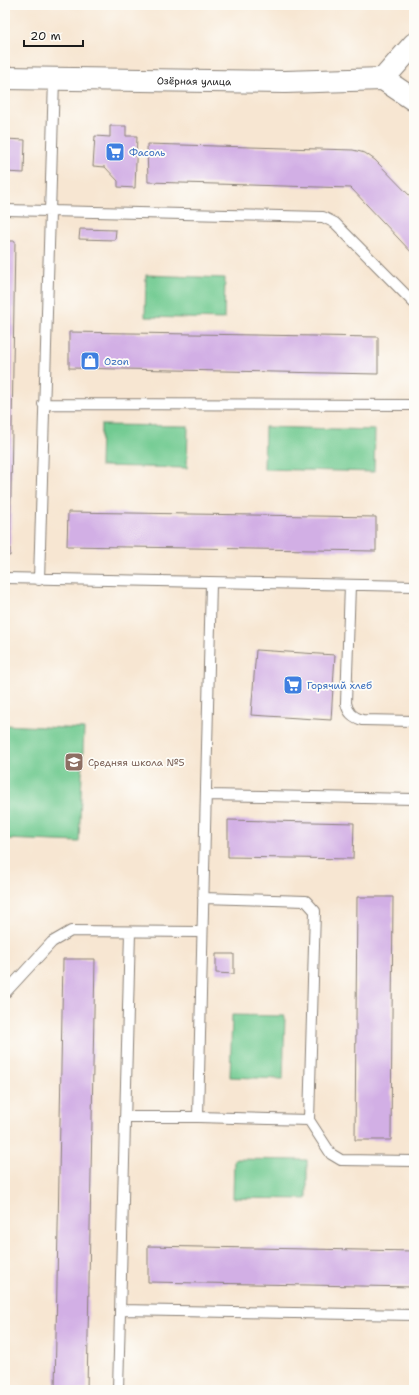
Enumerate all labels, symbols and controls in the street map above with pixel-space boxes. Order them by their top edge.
scale bar [24,22,83,48]
text: 20 m [30,28,61,44]
street label: Озёрная улица [157,74,232,88]
supermarket icon: Фасоль [104,141,126,163]
place label: Фасоль [129,146,165,159]
shop icon: Ozon [79,350,101,372]
place label: Ozon [104,355,129,368]
supermarket icon: Горячий хлеб [282,674,304,696]
place label: Горячий хлеб [307,679,372,692]
school or university icon: Средняя школа №5 [63,751,85,773]
place label: Средняя школа №5 [88,756,185,769]

